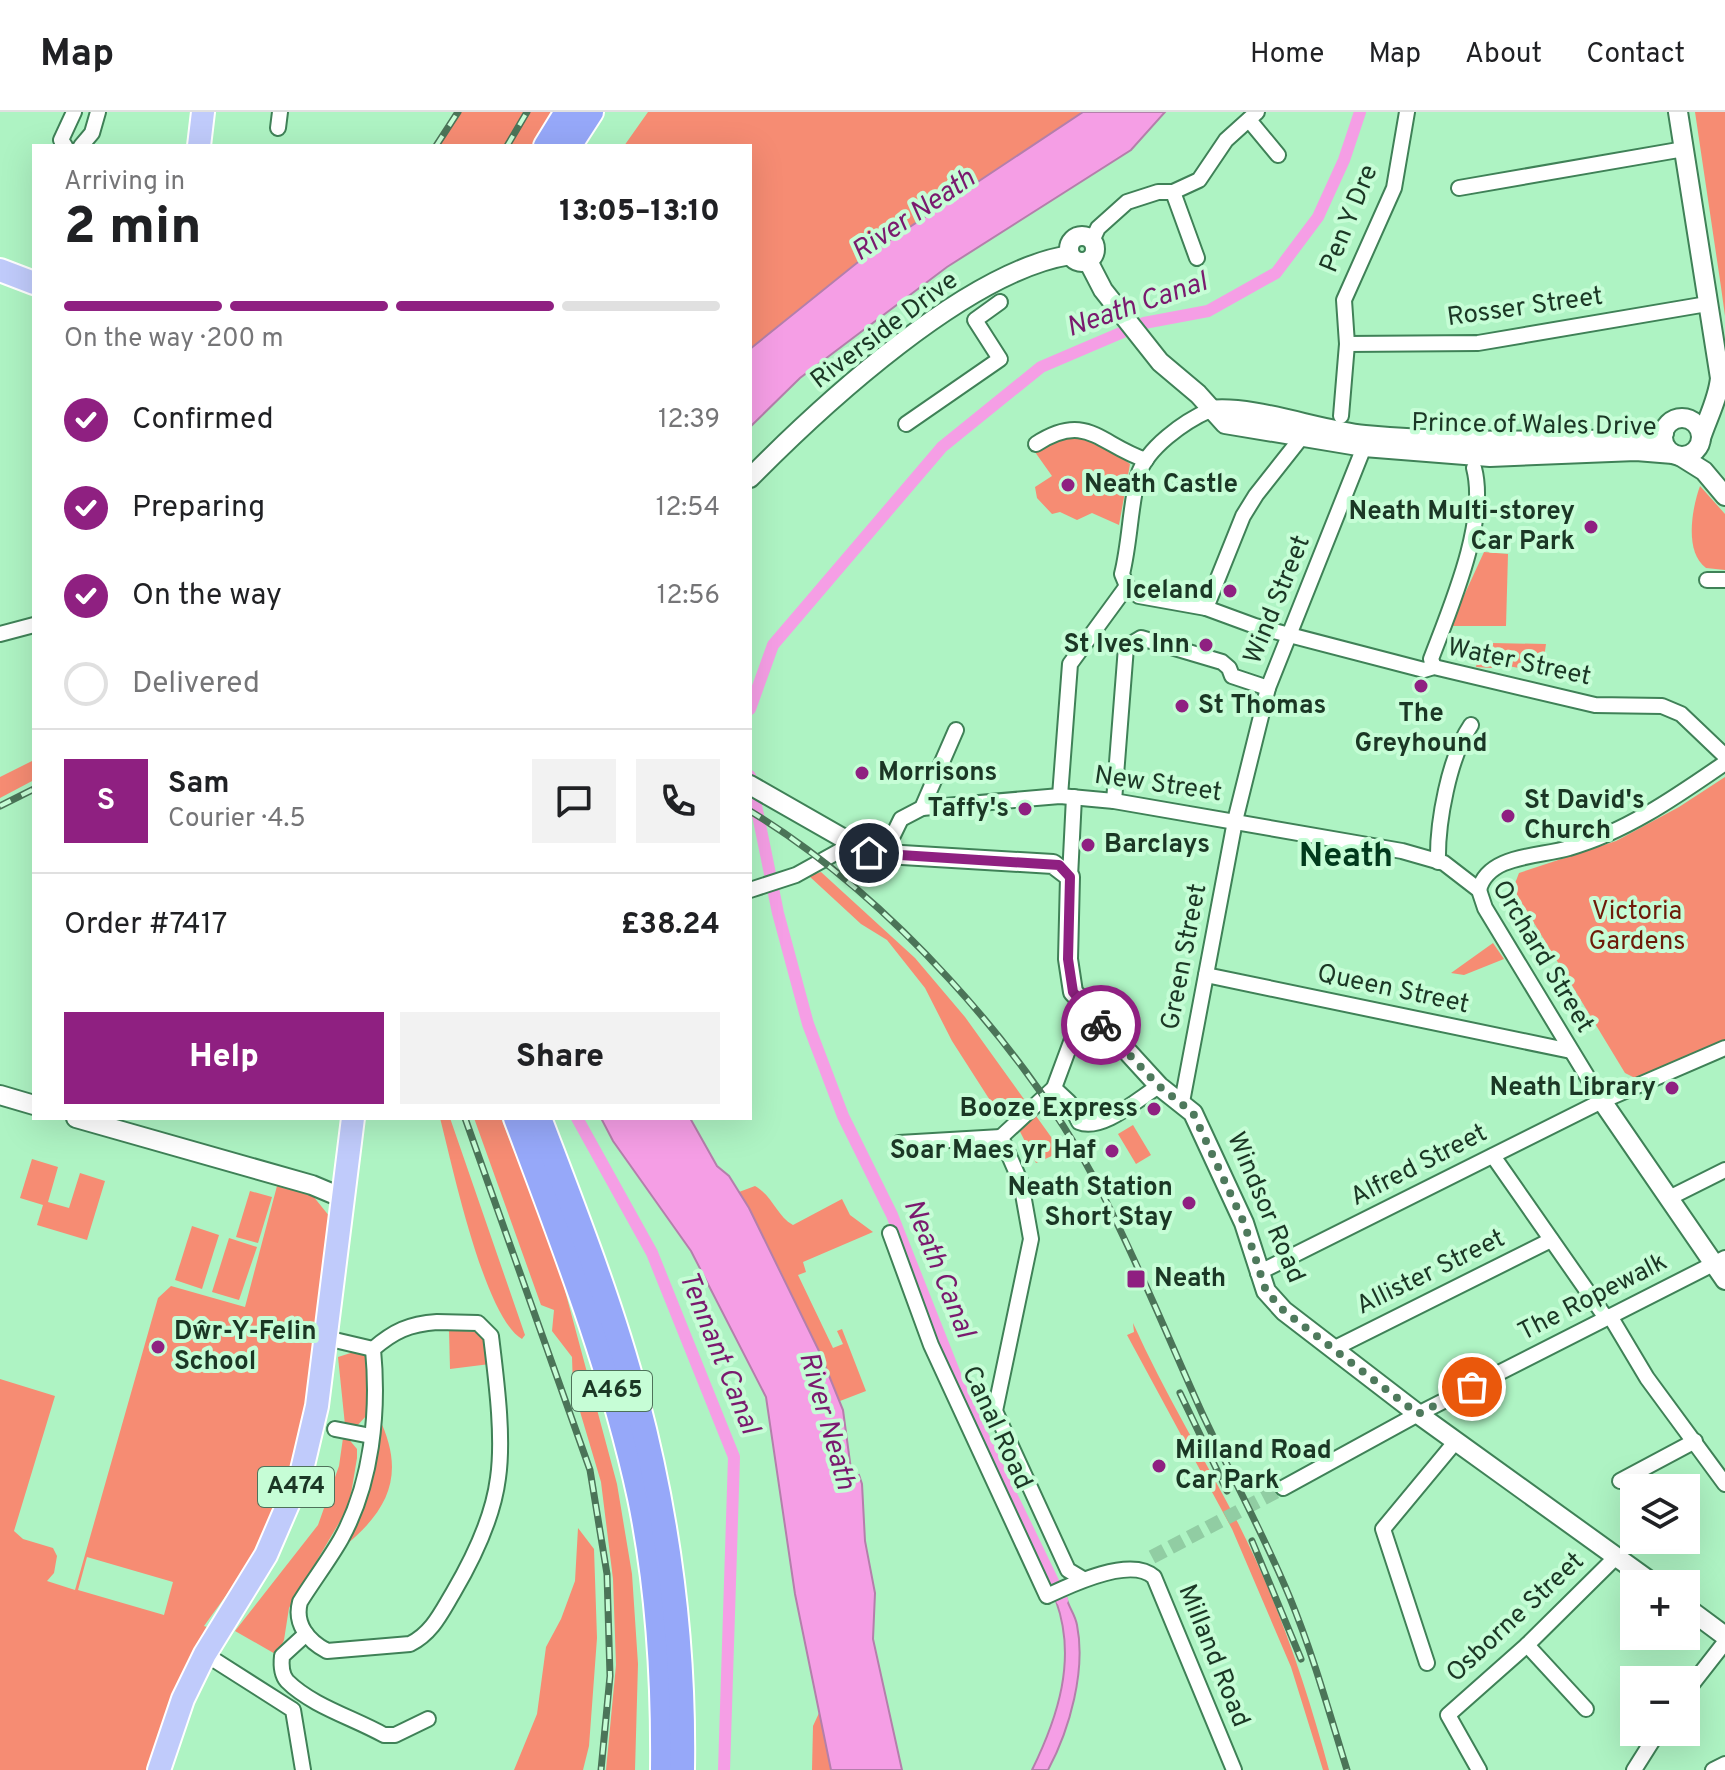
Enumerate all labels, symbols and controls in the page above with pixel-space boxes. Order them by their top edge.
text: Map [40,31,114,80]
text: Home [1250,37,1324,73]
text: Map [1368,37,1421,73]
text: About [1465,37,1542,73]
text: Contact [1586,37,1685,73]
street label: Pen Y Dre [1313,160,1387,278]
water label: River Neath [845,161,983,271]
text: Arriving in [64,166,185,199]
text: 13:05–13:10 [559,194,720,231]
text: 2 min [64,196,202,262]
water label: Neath Canal [1062,264,1214,347]
street label: Riverside Drive [805,265,965,397]
street label: Rosser Street [1445,281,1605,335]
text: On the way · 200 m [64,323,283,356]
icon: check [64,398,108,442]
text: Confirmed [132,402,274,439]
text: 12:39 [658,404,720,437]
street label: Prince of Wales Drive [1411,407,1657,445]
place label: Neath Castle [1084,469,1238,502]
marker: Neath Castle [1059,476,1077,494]
icon: check [64,486,108,530]
text: Preparing [132,490,265,527]
text: 12:54 [656,492,720,525]
place label: Neath Multi-storey Car Park [1349,496,1575,559]
marker: Neath Multi-storey Car Park [1582,518,1600,536]
street label: Wind Street [1237,531,1319,669]
icon: check [64,574,108,618]
place label: Iceland [1125,575,1214,608]
text: On the way [132,578,282,615]
text: 12:56 [657,580,720,613]
marker: Iceland [1221,582,1239,600]
place label: St Ives Inn [1064,629,1190,662]
street label: Water Street [1444,632,1594,694]
marker: St Ives Inn [1197,636,1215,654]
text: Delivered [132,666,260,703]
marker: The Greyhound [1412,677,1430,695]
place label: St Thomas [1198,690,1326,723]
marker: St Thomas [1173,697,1191,715]
place label: The Greyhound [1355,698,1487,761]
place label: Morrisons [878,757,997,790]
button: chat [532,759,616,843]
button: phone [636,759,720,843]
street label: New Street [1092,760,1224,810]
marker: Morrisons [853,764,871,782]
text: Sam [168,766,230,803]
text: S [97,783,115,820]
place label: St David's Church [1524,785,1645,848]
place label: Taffy's [927,793,1009,826]
marker: Taffy's [1016,800,1034,818]
text: Courier · 4.5 [168,803,306,836]
marker: St David's Church [1499,807,1517,825]
pin [835,819,903,887]
place label: Barclays [1104,829,1210,862]
icon: home [847,831,891,875]
marker: Barclays [1079,836,1097,854]
district label: Neath [1299,836,1393,879]
street label: Orchard Street [1484,875,1600,1039]
street label: Green Street [1155,881,1215,1033]
park label: Victoria Gardens [1588,896,1686,959]
text: Order #7417 [64,907,227,944]
text: £38.24 [621,907,720,944]
street label: Queen Street [1314,958,1472,1022]
courier [1061,985,1141,1065]
icon: bike [1079,1003,1123,1047]
button: Help [64,1012,384,1104]
button: Share [400,1012,720,1104]
place label: Neath Library [1489,1072,1656,1105]
marker: Neath Library [1663,1079,1681,1097]
place label: Booze Express [960,1093,1138,1126]
marker: Booze Express [1145,1100,1163,1118]
street label: Alfred Street [1345,1117,1493,1215]
street label: Windsor Road [1218,1128,1312,1288]
place label: Soar Maes yr Haf [890,1135,1096,1168]
marker: Soar Maes yr Haf [1103,1142,1121,1160]
place label: Neath Station Short Stay [1008,1172,1173,1235]
water label: Neath Canal [894,1194,983,1346]
marker: Neath Station Short Stay [1180,1194,1198,1212]
street label: Allister Street [1351,1223,1511,1323]
street label: The Ropewalk [1513,1246,1673,1350]
place label: Neath [1154,1263,1226,1296]
water label: Tennant Canal [669,1266,768,1442]
marker: Neath [1125,1268,1147,1290]
place label: Dŵr-Y-Felin School [174,1316,317,1379]
marker: Dŵr-Y-Felin School [149,1338,167,1356]
water label: River Neath [789,1348,863,1494]
pin [1438,1353,1506,1421]
street label: Canal Road [953,1361,1039,1495]
icon: bag [1450,1365,1494,1409]
road number: A465 [572,1371,652,1411]
place label: Milland Road Car Park [1175,1435,1332,1498]
marker: Milland Road Car Park [1150,1457,1168,1475]
road number: A474 [258,1467,334,1507]
map controls [1620,1474,1700,1746]
button: layers [1620,1474,1700,1554]
street label: Osborne Street [1440,1546,1592,1690]
button: + [1620,1570,1700,1650]
street label: Milland Road [1169,1580,1257,1732]
button: − [1620,1666,1700,1746]

